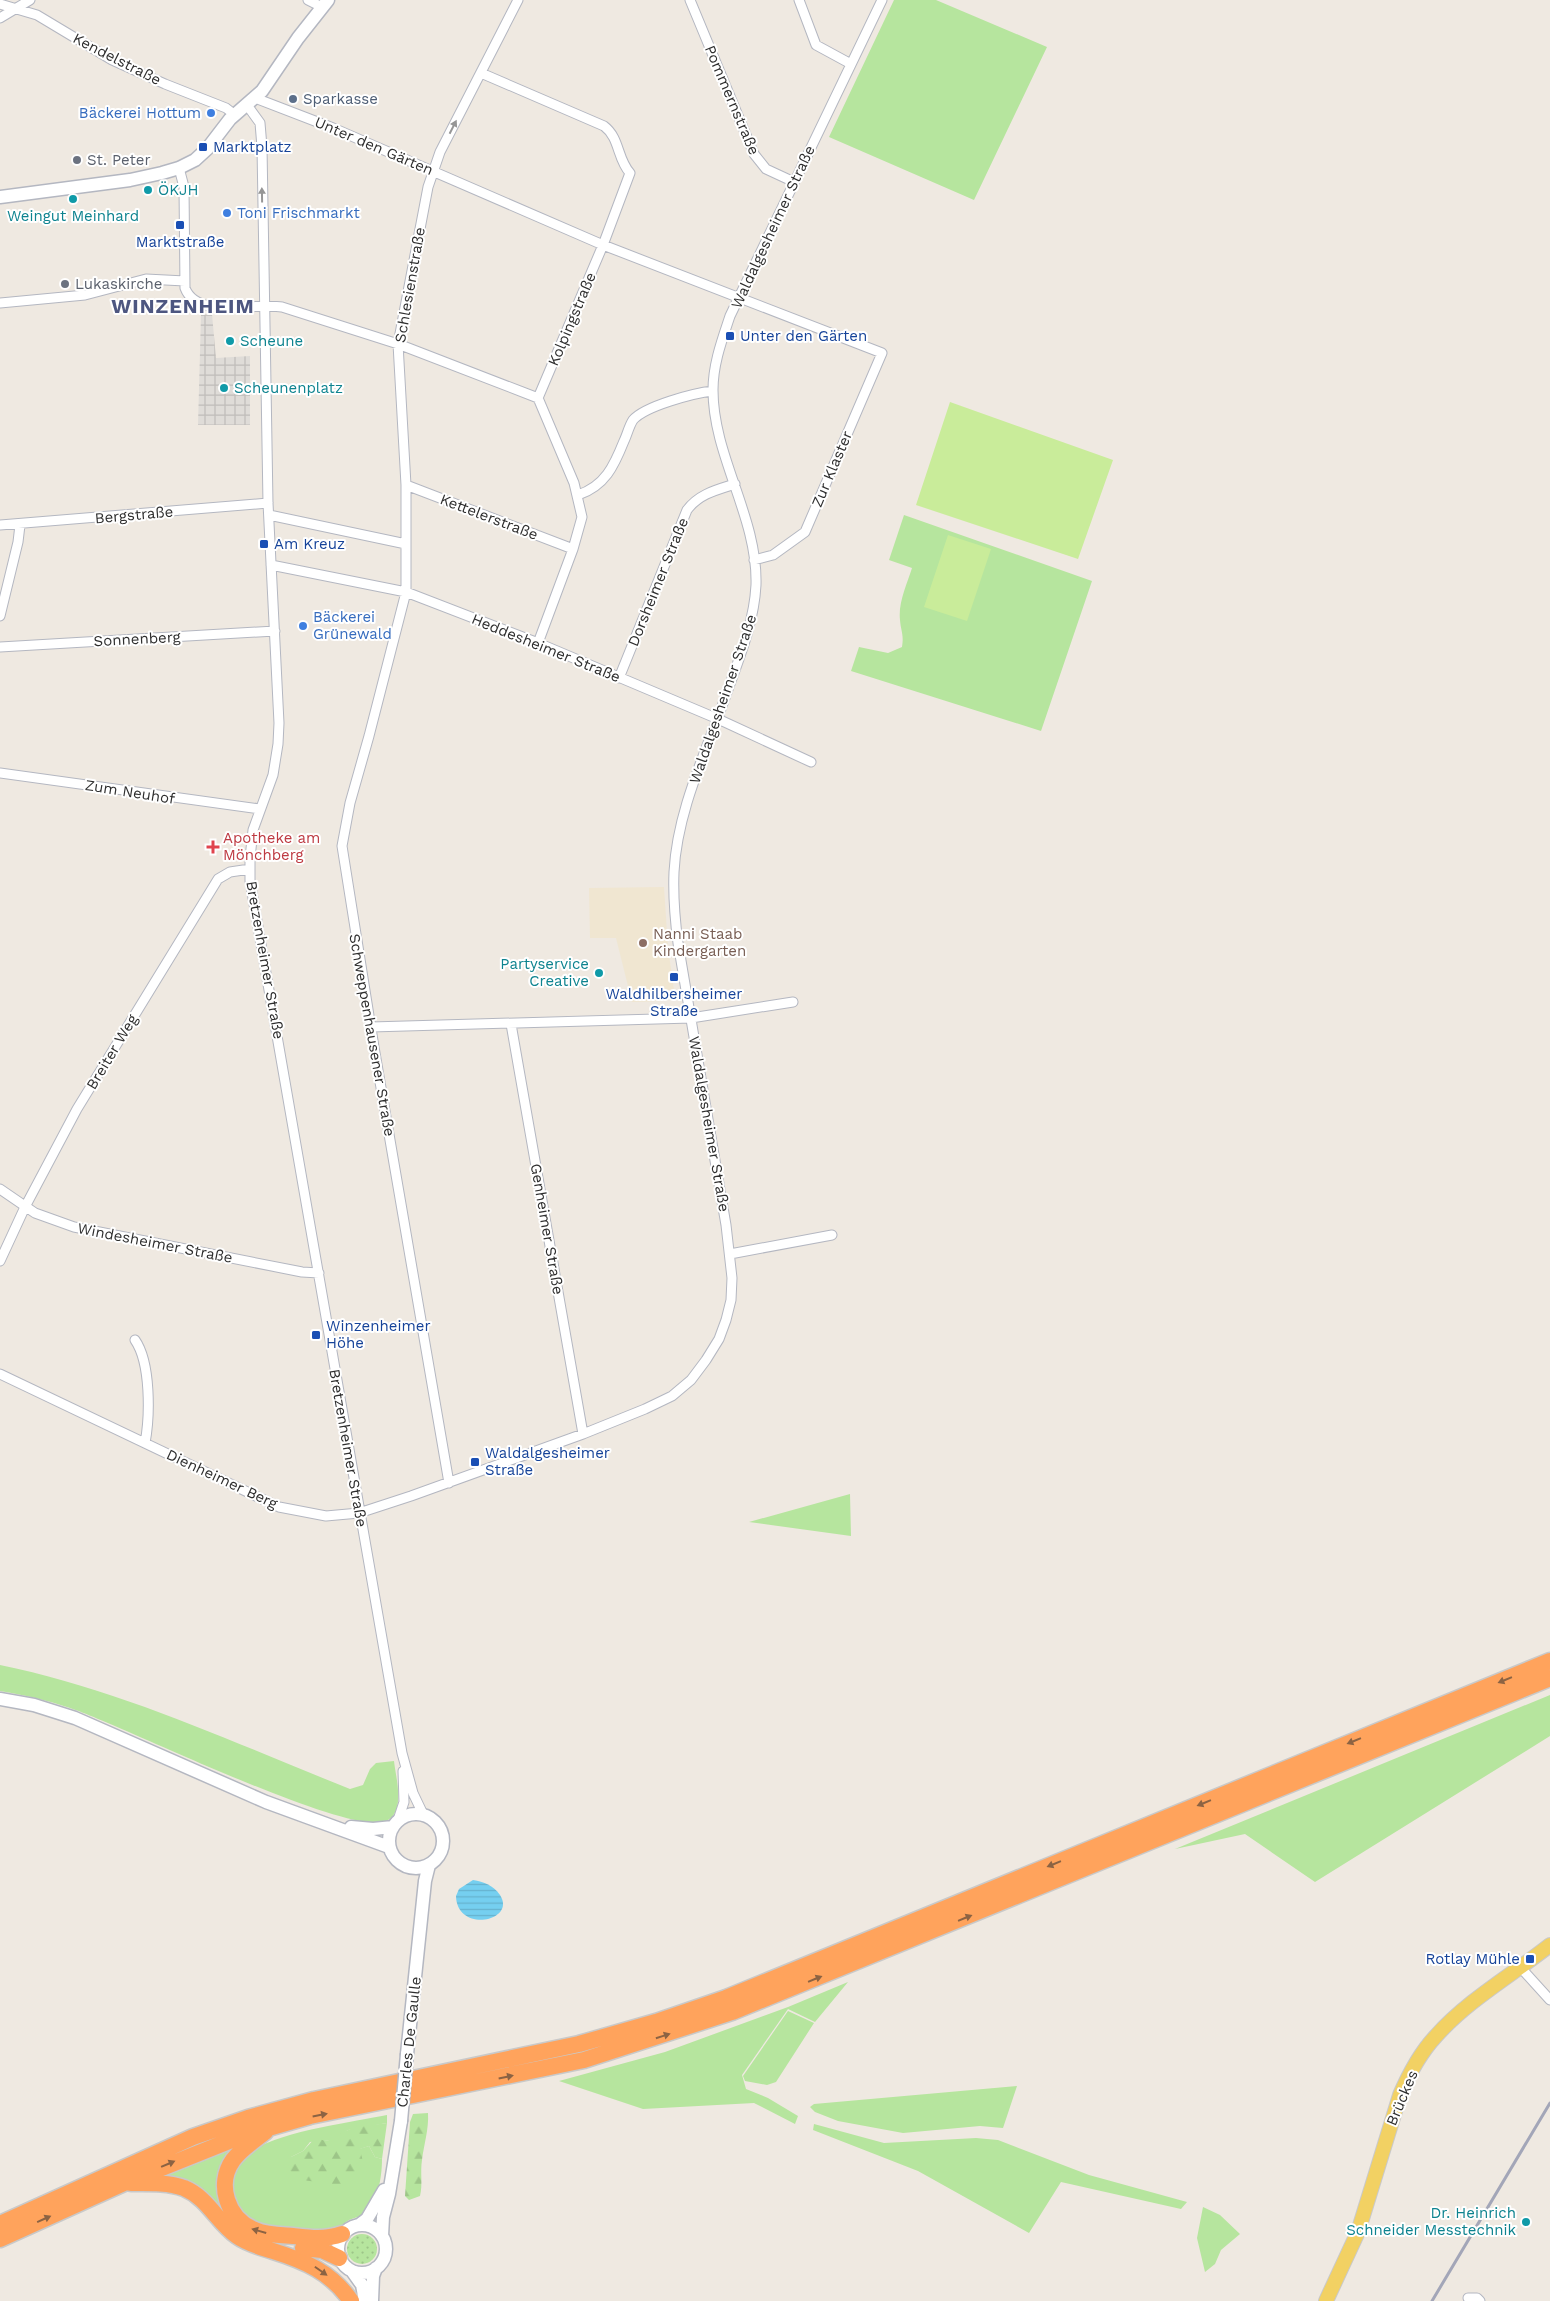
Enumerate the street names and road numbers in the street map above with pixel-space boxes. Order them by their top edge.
street label: Kendelstraße [70,29,164,89]
street label: Pommernstraße [701,43,763,157]
street label: Unter den Gärten [312,113,436,179]
street label: Waldalgesheimer Straße [727,143,819,311]
street label: Schlesienstraße [391,226,429,344]
street label: Kolpingstraße [544,269,600,369]
street label: Zur Klaster [808,428,856,510]
street label: Kettelerstraße [437,490,541,544]
street label: Bergstraße [94,503,174,527]
street label: Dorsheimer Straße [624,515,692,649]
street label: Heddesheimer Straße [469,610,623,686]
street label: Waldalgesheimer Straße [686,612,760,786]
street label: Sonnenberg [93,628,181,650]
street label: Zum Neuhof [84,776,176,808]
street label: Bretzenheimer Straße [242,880,288,1040]
street label: Schweppenhausener Straße [345,932,399,1138]
street label: Breiter Weg [83,1011,141,1093]
street label: Waldalgesheimer Straße [685,1035,733,1213]
street label: Genheimer Straße [527,1162,567,1296]
street label: Windesheimer Straße [76,1219,234,1267]
street label: Bretzenheimer Straße [325,1368,371,1528]
street label: Dienheimer Berg [164,1445,280,1513]
street label: Charles De Gaulle [393,1976,425,2108]
street label: Brückes [1382,2068,1422,2128]

